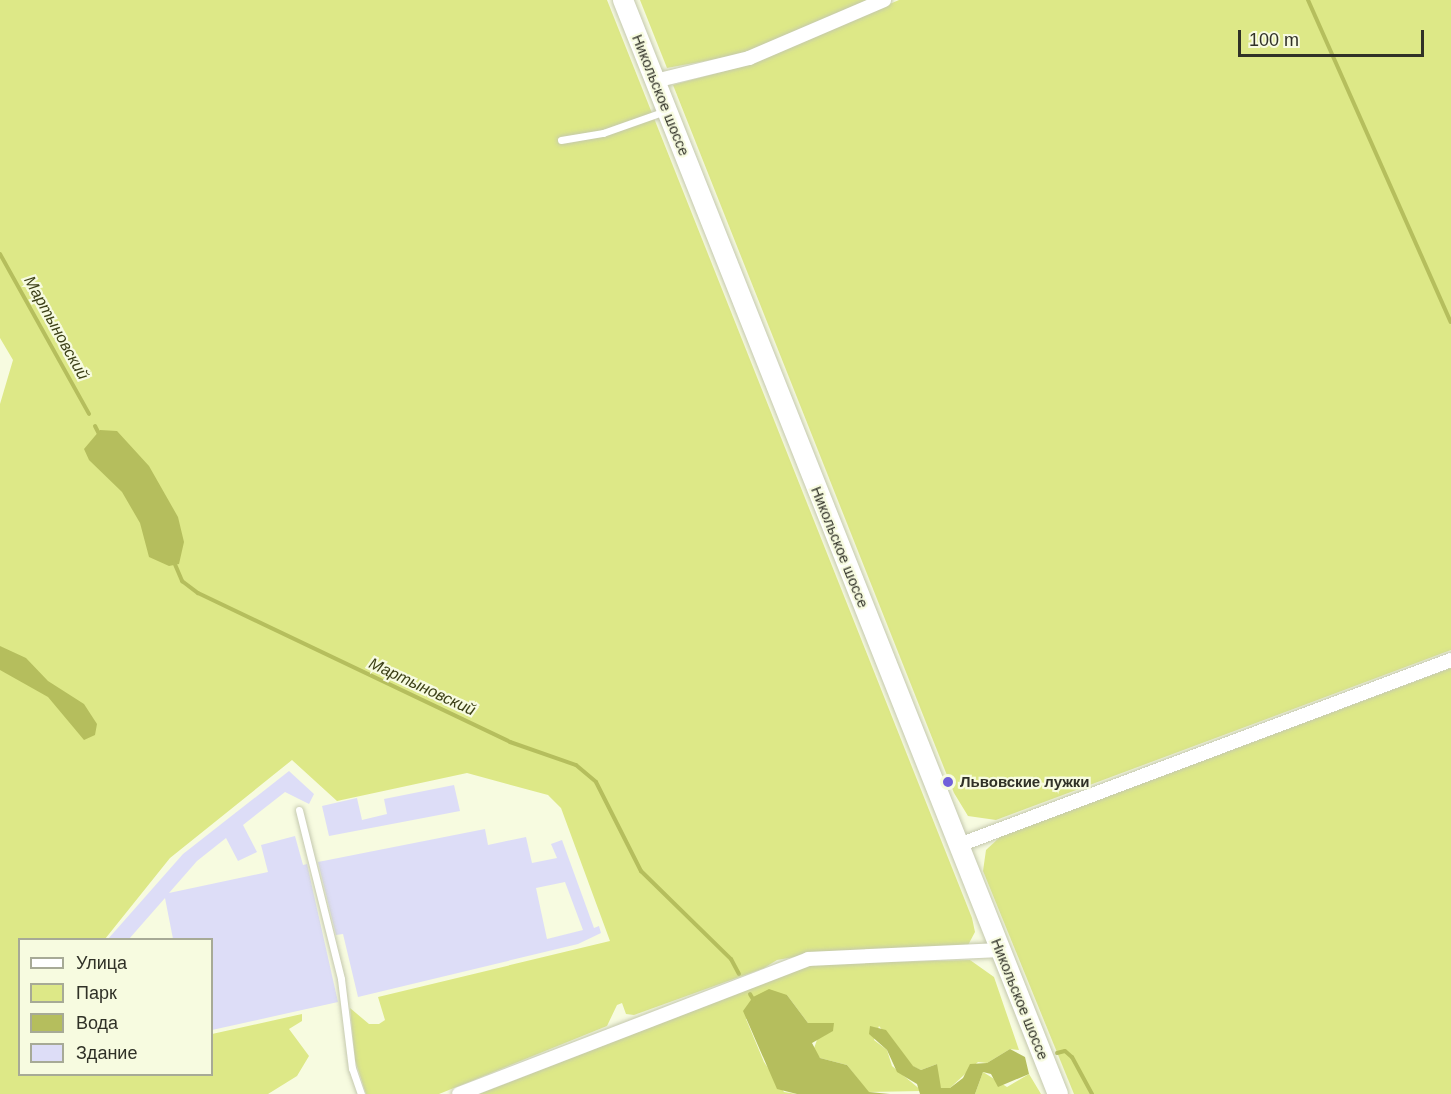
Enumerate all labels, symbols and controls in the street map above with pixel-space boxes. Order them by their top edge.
scale bar [1241,18,1427,56]
text: 100 m [1249,30,1299,50]
street label: Никольское шоссе [628,32,694,158]
water label: Мартыновский [20,273,92,383]
street label: Никольское шоссе [807,484,873,610]
water label: Мартыновский [366,654,478,720]
place label: Львовские лужки [960,773,1090,791]
marker: Львовские лужки [941,775,955,789]
street label: Никольское шоссе [987,936,1053,1062]
legend [18,938,213,1076]
text: Улица [76,953,127,973]
text: Парк [76,983,117,1003]
text: Вода [76,1013,118,1033]
text: Здание [76,1043,137,1063]

